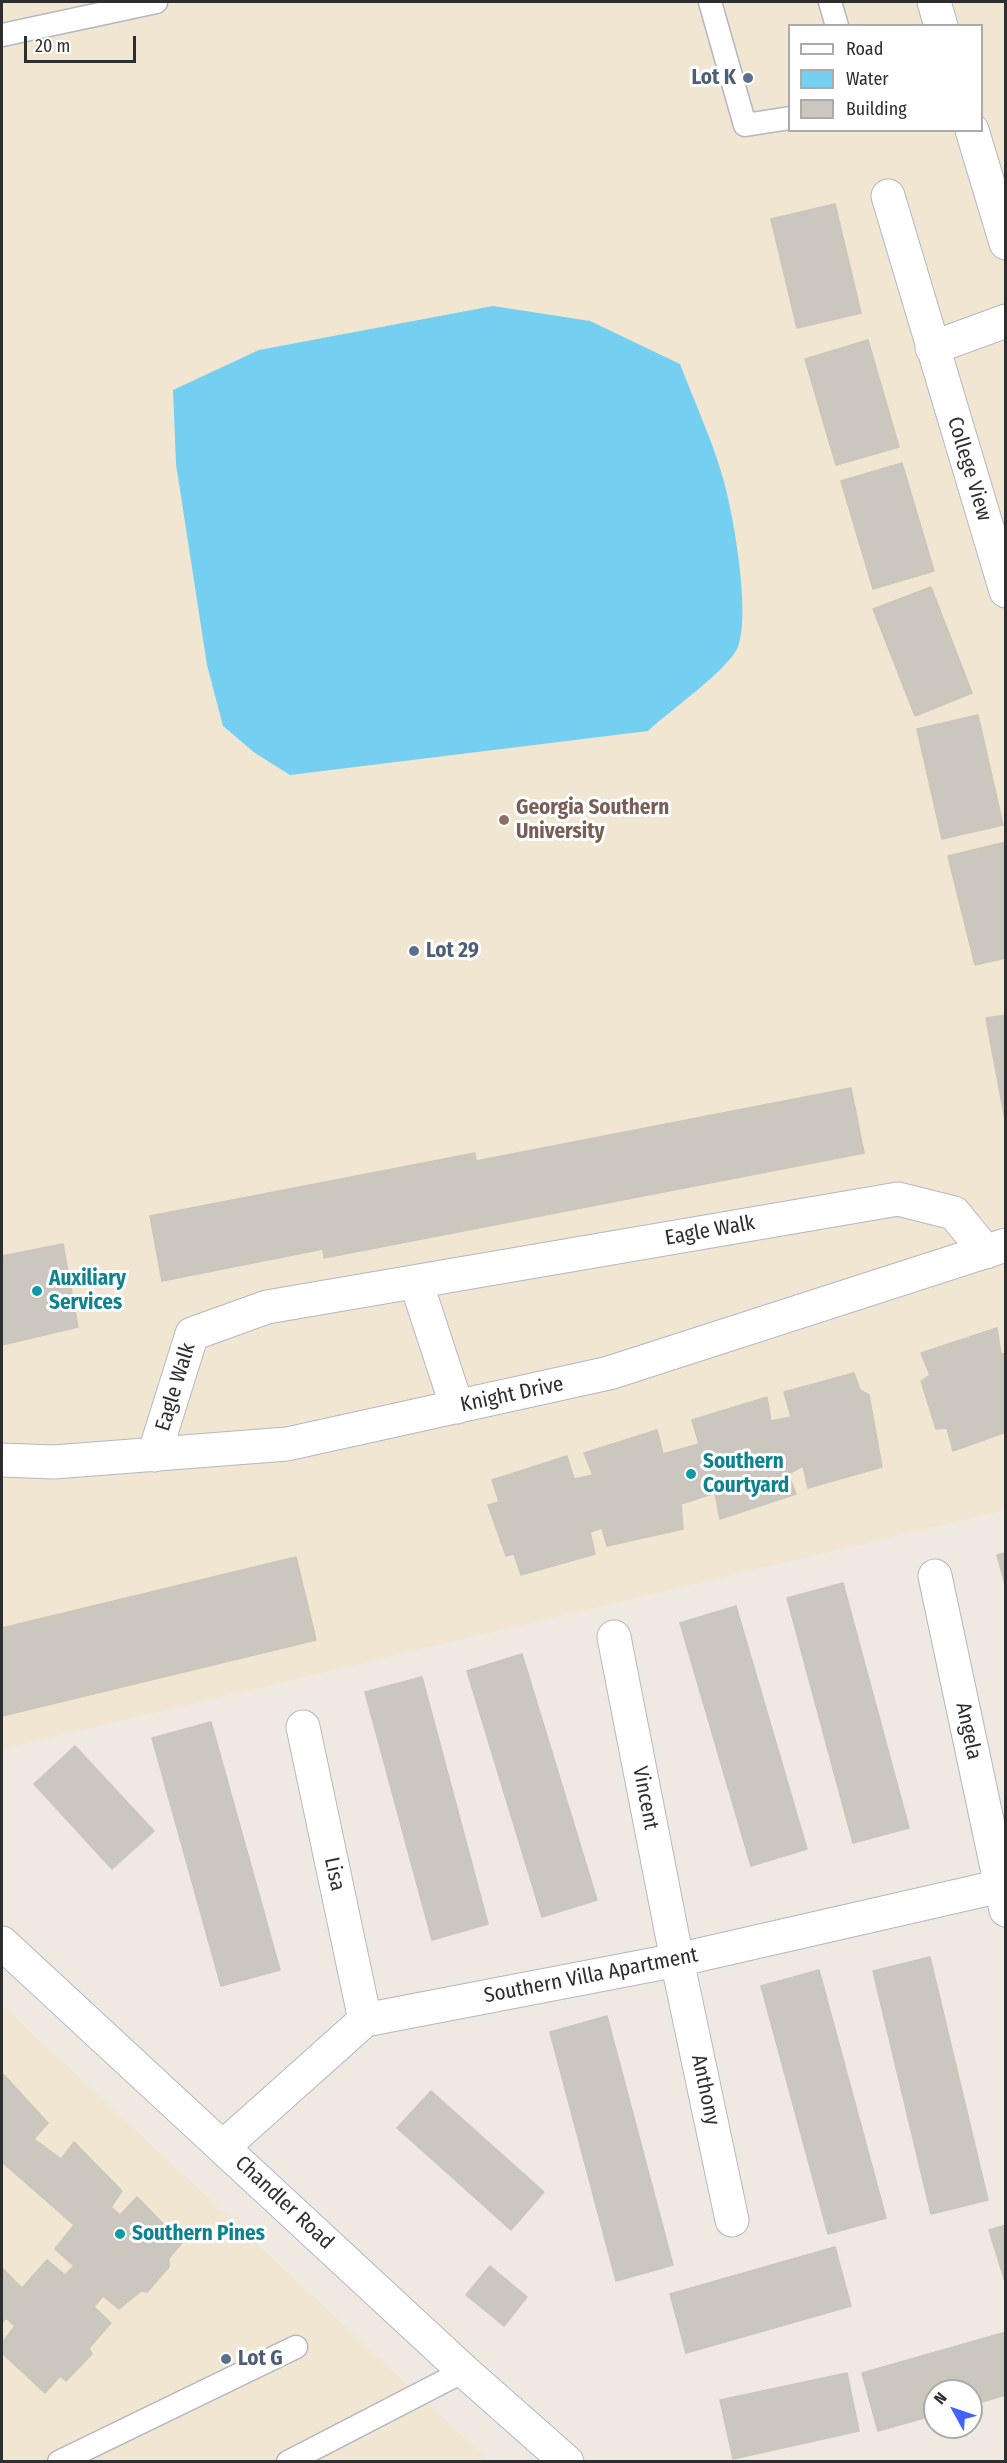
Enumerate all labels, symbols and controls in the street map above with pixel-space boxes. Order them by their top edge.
scale bar [27,24,140,62]
legend [788,24,983,132]
text: 20 m [35,35,70,57]
text: Road [846,38,883,60]
place label: Lot K [691,65,736,91]
text: Water [846,68,889,90]
marker: Lot K [741,71,755,85]
text: Building [846,98,907,120]
street label: College View [941,414,997,524]
place label: Georgia Southern University [516,795,669,845]
marker: Georgia Southern University [497,813,511,827]
place label: Lot 29 [426,938,479,964]
marker: Lot 29 [407,944,421,958]
street label: Eagle Walk [663,1211,757,1251]
place label: Auxiliary Services [49,1266,126,1316]
marker: Auxiliary Services [30,1284,44,1298]
street label: Eagle Walk [151,1340,201,1434]
street label: Knight Drive [458,1372,566,1418]
place label: Southern Courtyard [703,1449,789,1499]
marker: Southern Courtyard [684,1467,698,1481]
street label: Angela [950,1700,986,1762]
street label: Vincent [627,1764,663,1832]
street label: Lisa [318,1855,350,1893]
street label: Southern Villa Apartment [482,1943,700,2009]
street label: Anthony [685,2052,725,2128]
street label: Chandler Road [229,2151,339,2255]
place label: Southern Pines [132,2221,265,2247]
marker: Southern Pines [113,2227,127,2241]
place label: Lot G [238,2346,283,2372]
marker: Lot G [219,2352,233,2366]
north arrow [923,2379,983,2439]
text: N [930,2389,951,2408]

